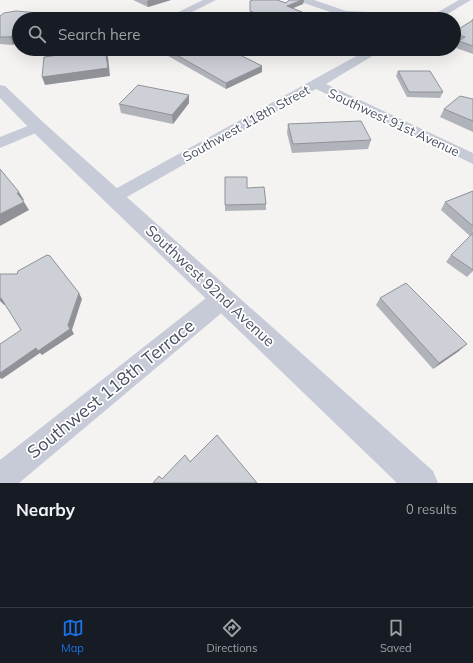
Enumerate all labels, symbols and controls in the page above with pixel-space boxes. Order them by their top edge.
search box [12,12,461,56]
icon: search [26,23,48,45]
text: Search here [58,25,140,44]
street label: Southwest 118th Street [180,81,313,165]
street label: Southwest 91st Avenue [326,85,462,159]
street label: Southwest 92nd Avenue [142,221,279,351]
street label: Southwest 118th Terrace [22,314,199,463]
text: Nearby [16,499,75,520]
text: 0 results [406,501,457,517]
tab: Map [61,617,84,655]
tab: Directions [207,617,257,655]
tab: Saved [380,617,412,655]

